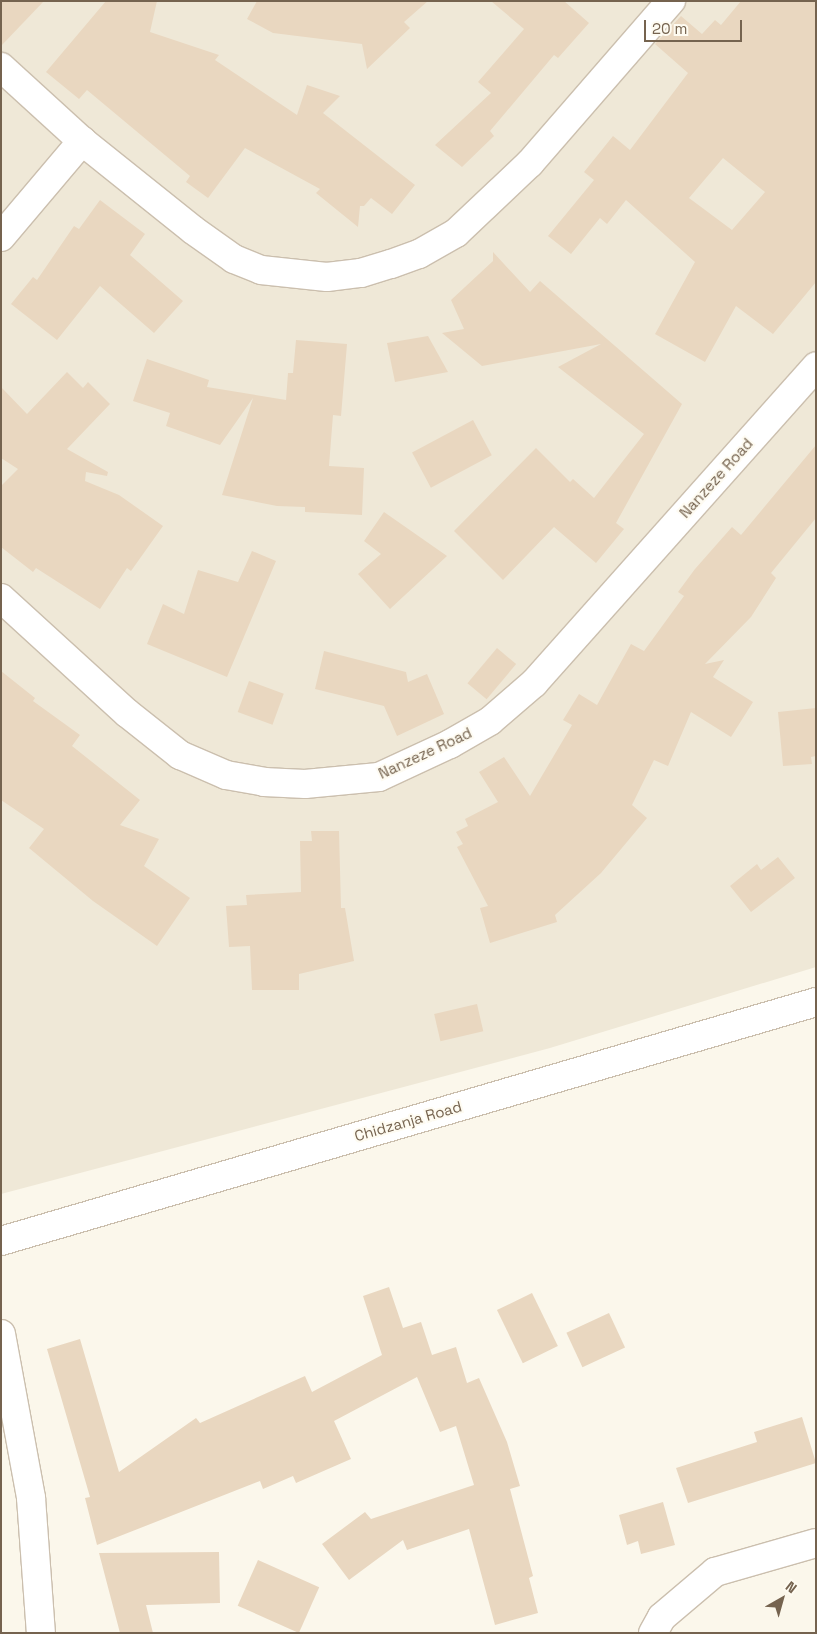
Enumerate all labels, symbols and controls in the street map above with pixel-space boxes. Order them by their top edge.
scale bar [647,10,744,42]
text: 20 m [652,19,687,38]
street label: Nanzeze Road [676,434,756,522]
street label: Nanzeze Road [375,724,475,782]
street label: Chidzanja Road [352,1097,464,1145]
north arrow [757,1574,807,1624]
text: N [782,1577,800,1597]

